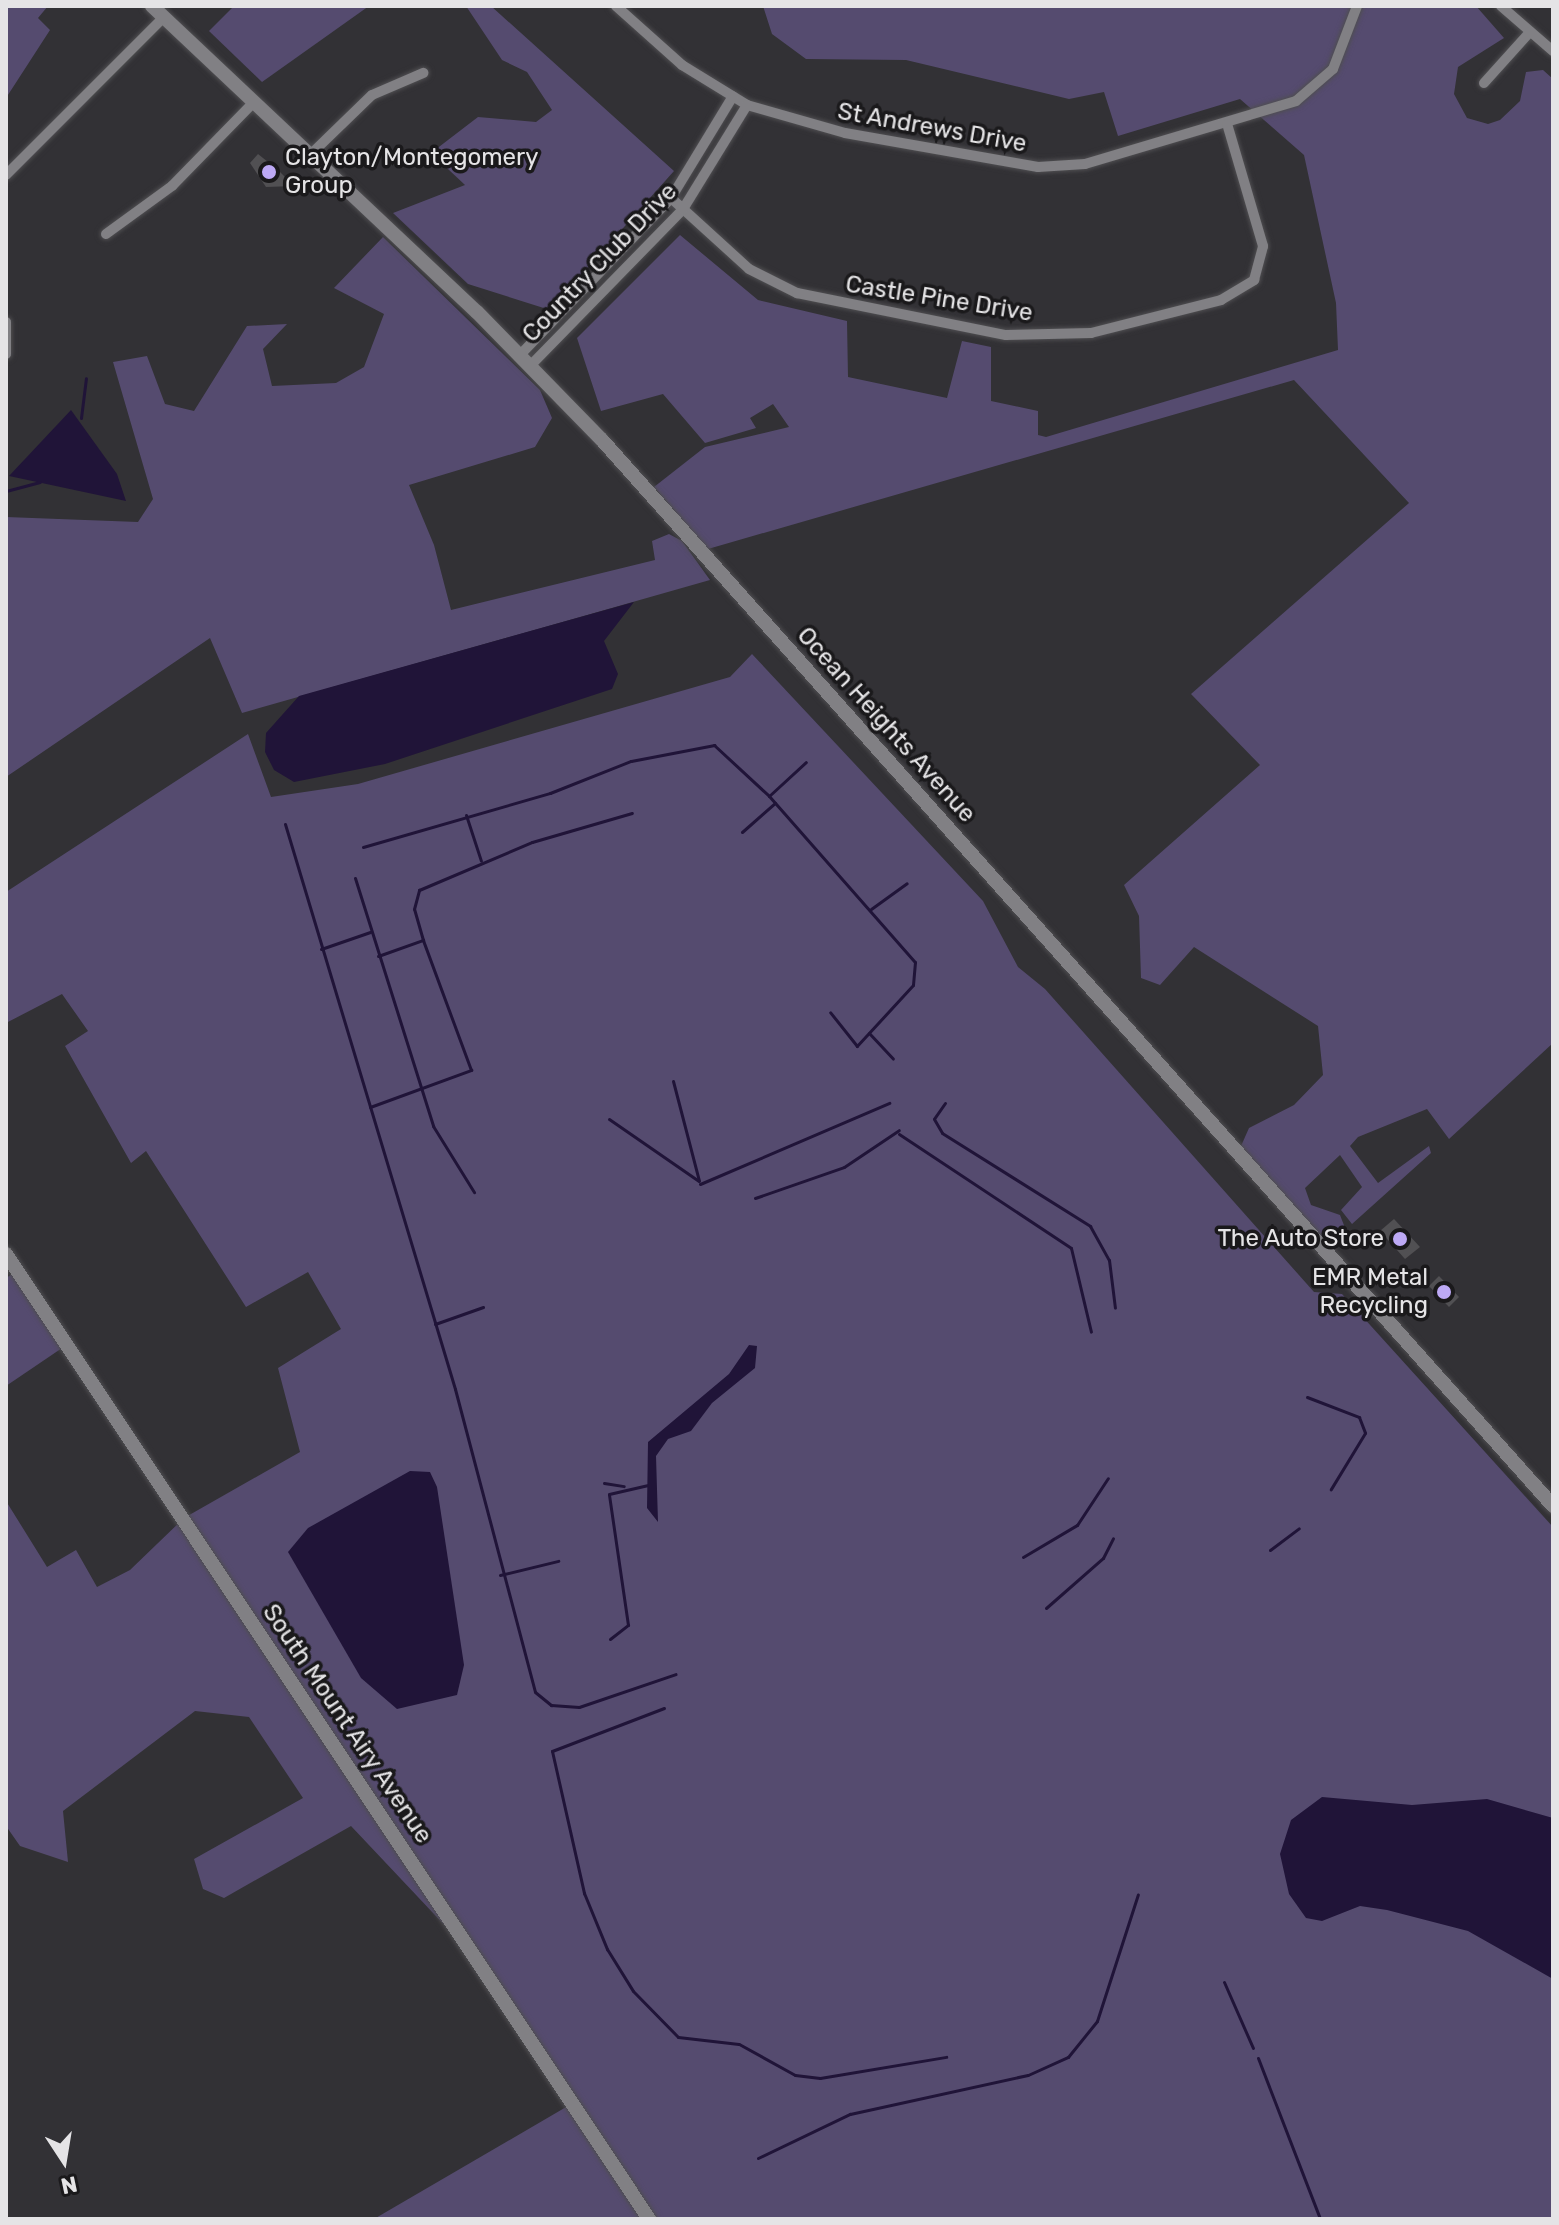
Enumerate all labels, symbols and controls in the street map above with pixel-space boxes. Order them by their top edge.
street label: St Andrews Drive [835,97,1029,159]
place label: Clayton/Montegomery Group [285,144,538,200]
marker: Clayton/Montegomery Group [260,163,278,181]
street label: Country Club Drive [517,177,683,349]
street label: Castle Pine Drive [843,270,1035,328]
street label: Ocean Heights Avenue [791,621,981,829]
place label: The Auto Store [1217,1225,1384,1253]
marker: The Auto Store [1391,1230,1409,1248]
place label: EMR Metal Recycling [1312,1264,1428,1320]
marker: EMR Metal Recycling [1435,1283,1453,1301]
street label: South Mount Airy Avenue [256,1598,438,1850]
north arrow [24,2121,104,2201]
text: N [59,2170,80,2200]

